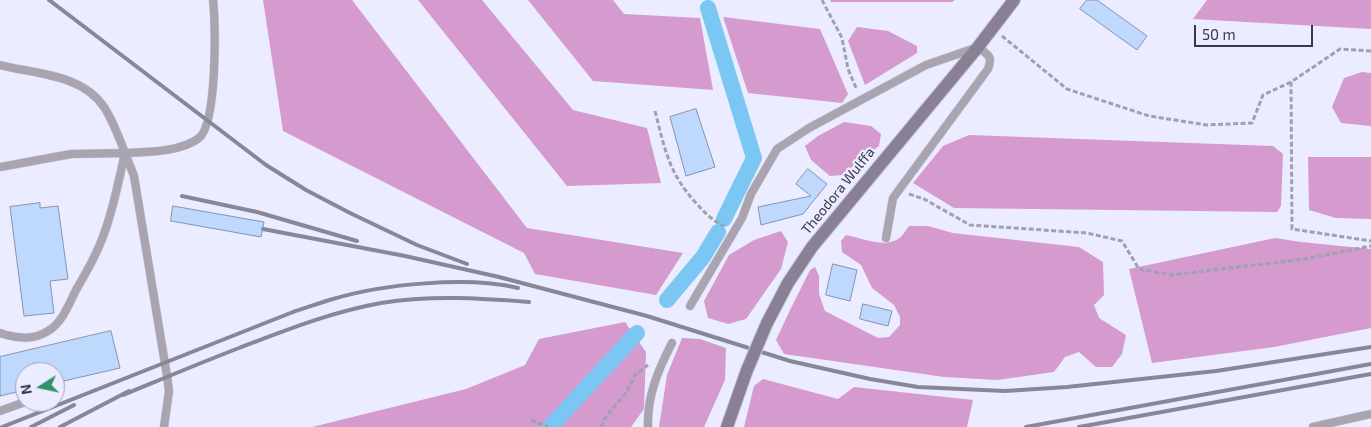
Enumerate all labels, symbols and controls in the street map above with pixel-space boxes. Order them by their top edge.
scale bar [1196,15,1315,47]
text: 50 m [1202,25,1236,43]
street label: Theodora Wulffa [798,144,878,238]
north arrow [15,362,65,412]
text: N [16,383,35,396]

